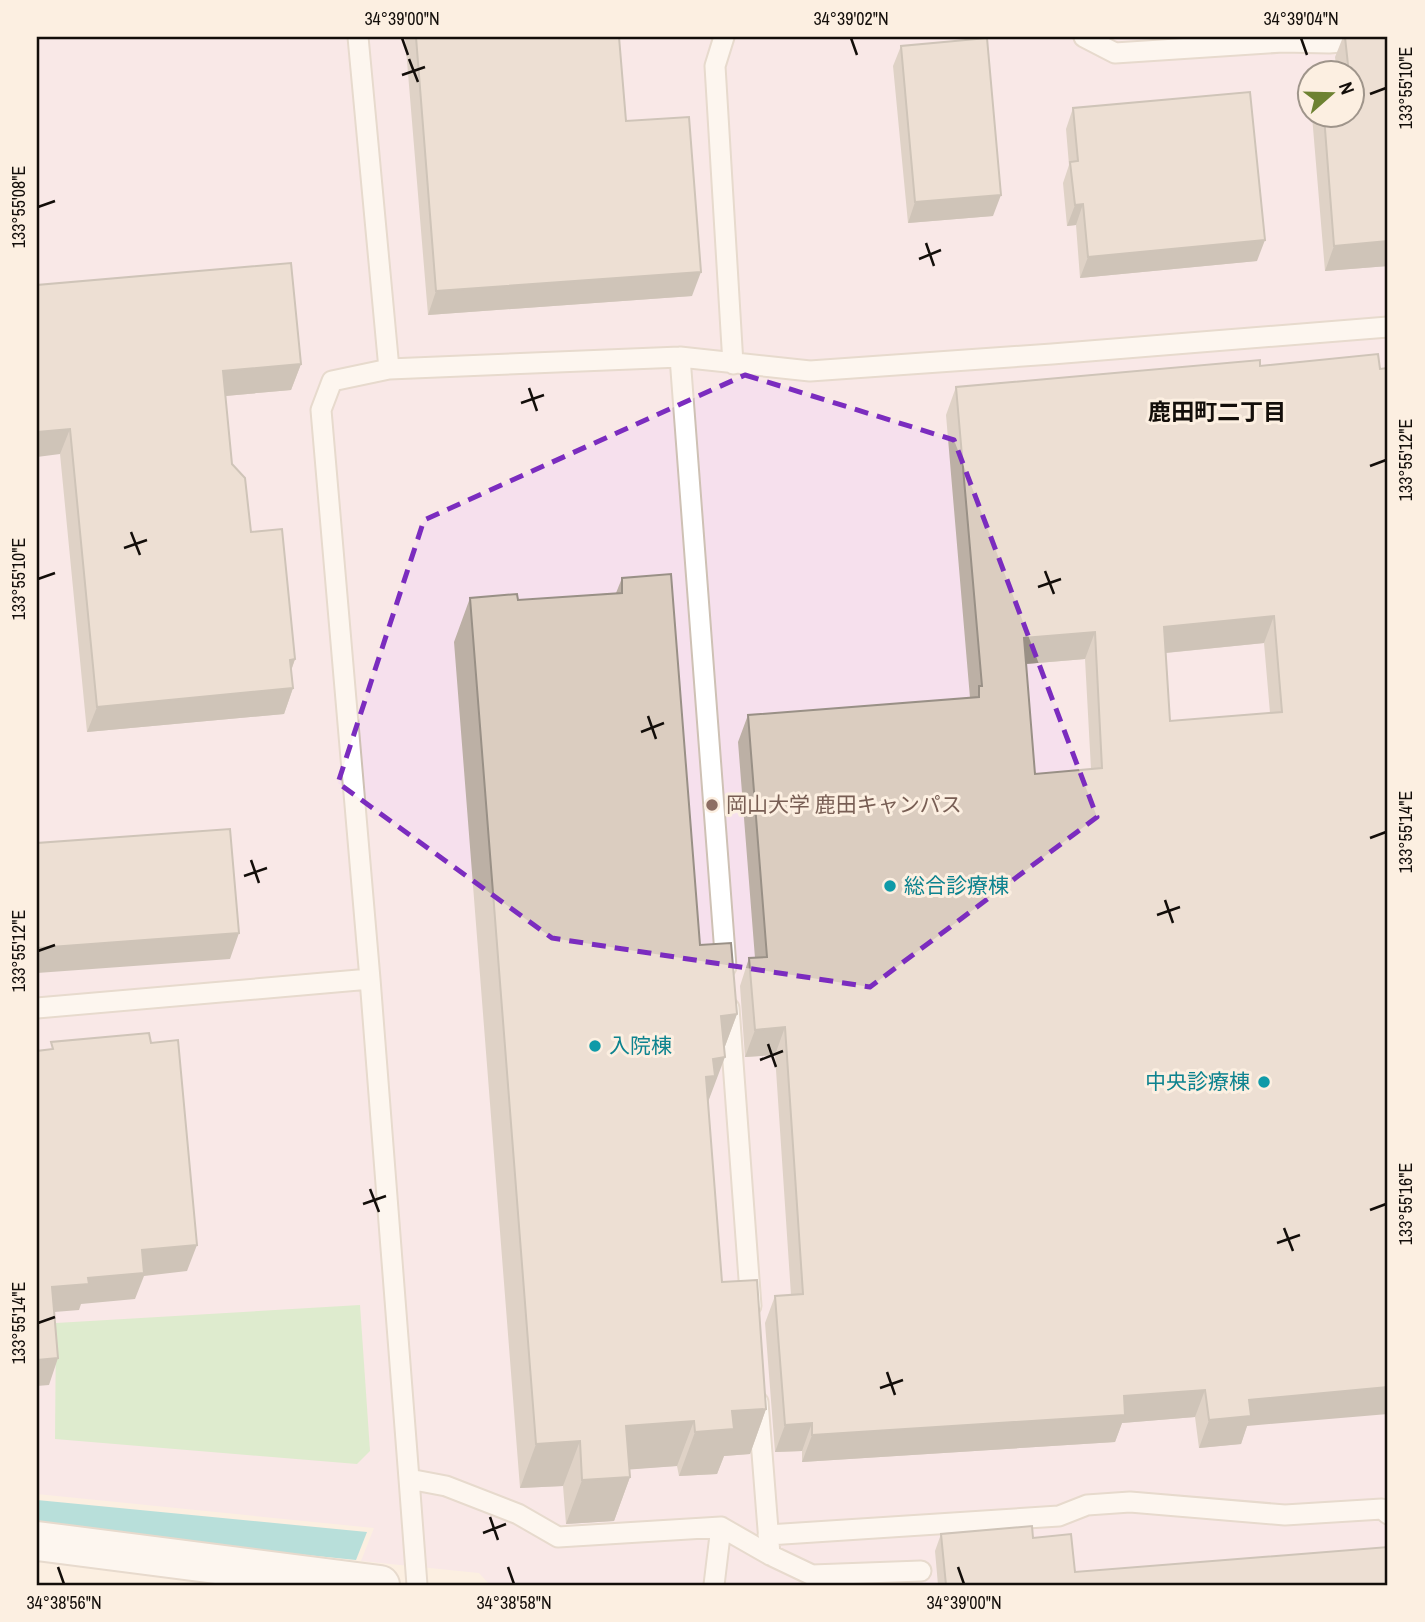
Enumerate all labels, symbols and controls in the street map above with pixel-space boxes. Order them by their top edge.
text: 34°39'00"N [364,6,440,31]
text: 34°39'02"N [813,6,889,31]
text: 34°39'04"N [1263,6,1339,31]
text: 133°55'10"E [1393,47,1418,129]
north arrow [1296,60,1366,130]
text: N [1333,78,1361,98]
text: 133°55'08"E [6,166,31,248]
district label: 鹿田町二丁目 [1148,396,1286,427]
text: 133°55'12"E [1393,419,1418,501]
text: 133°55'10"E [6,538,31,620]
place label: 岡山大学 鹿田キャンパス [726,790,962,819]
text: 133°55'14"E [1393,791,1418,873]
marker: 岡山大学 鹿田キャンパス [704,797,720,813]
place label: 総合診療棟 [904,871,1009,900]
marker: 総合診療棟 [882,878,898,894]
text: 133°55'12"E [6,910,31,992]
place label: 入院棟 [609,1031,672,1060]
marker: 入院棟 [587,1038,603,1054]
place label: 中央診療棟 [1145,1067,1250,1096]
marker: 中央診療棟 [1256,1074,1272,1090]
text: 133°55'16"E [1393,1163,1418,1245]
text: 133°55'14"E [6,1282,31,1364]
text: 34°38'56"N [26,1590,102,1615]
text: 34°38'58"N [476,1590,552,1615]
text: 34°39'00"N [926,1590,1002,1615]

